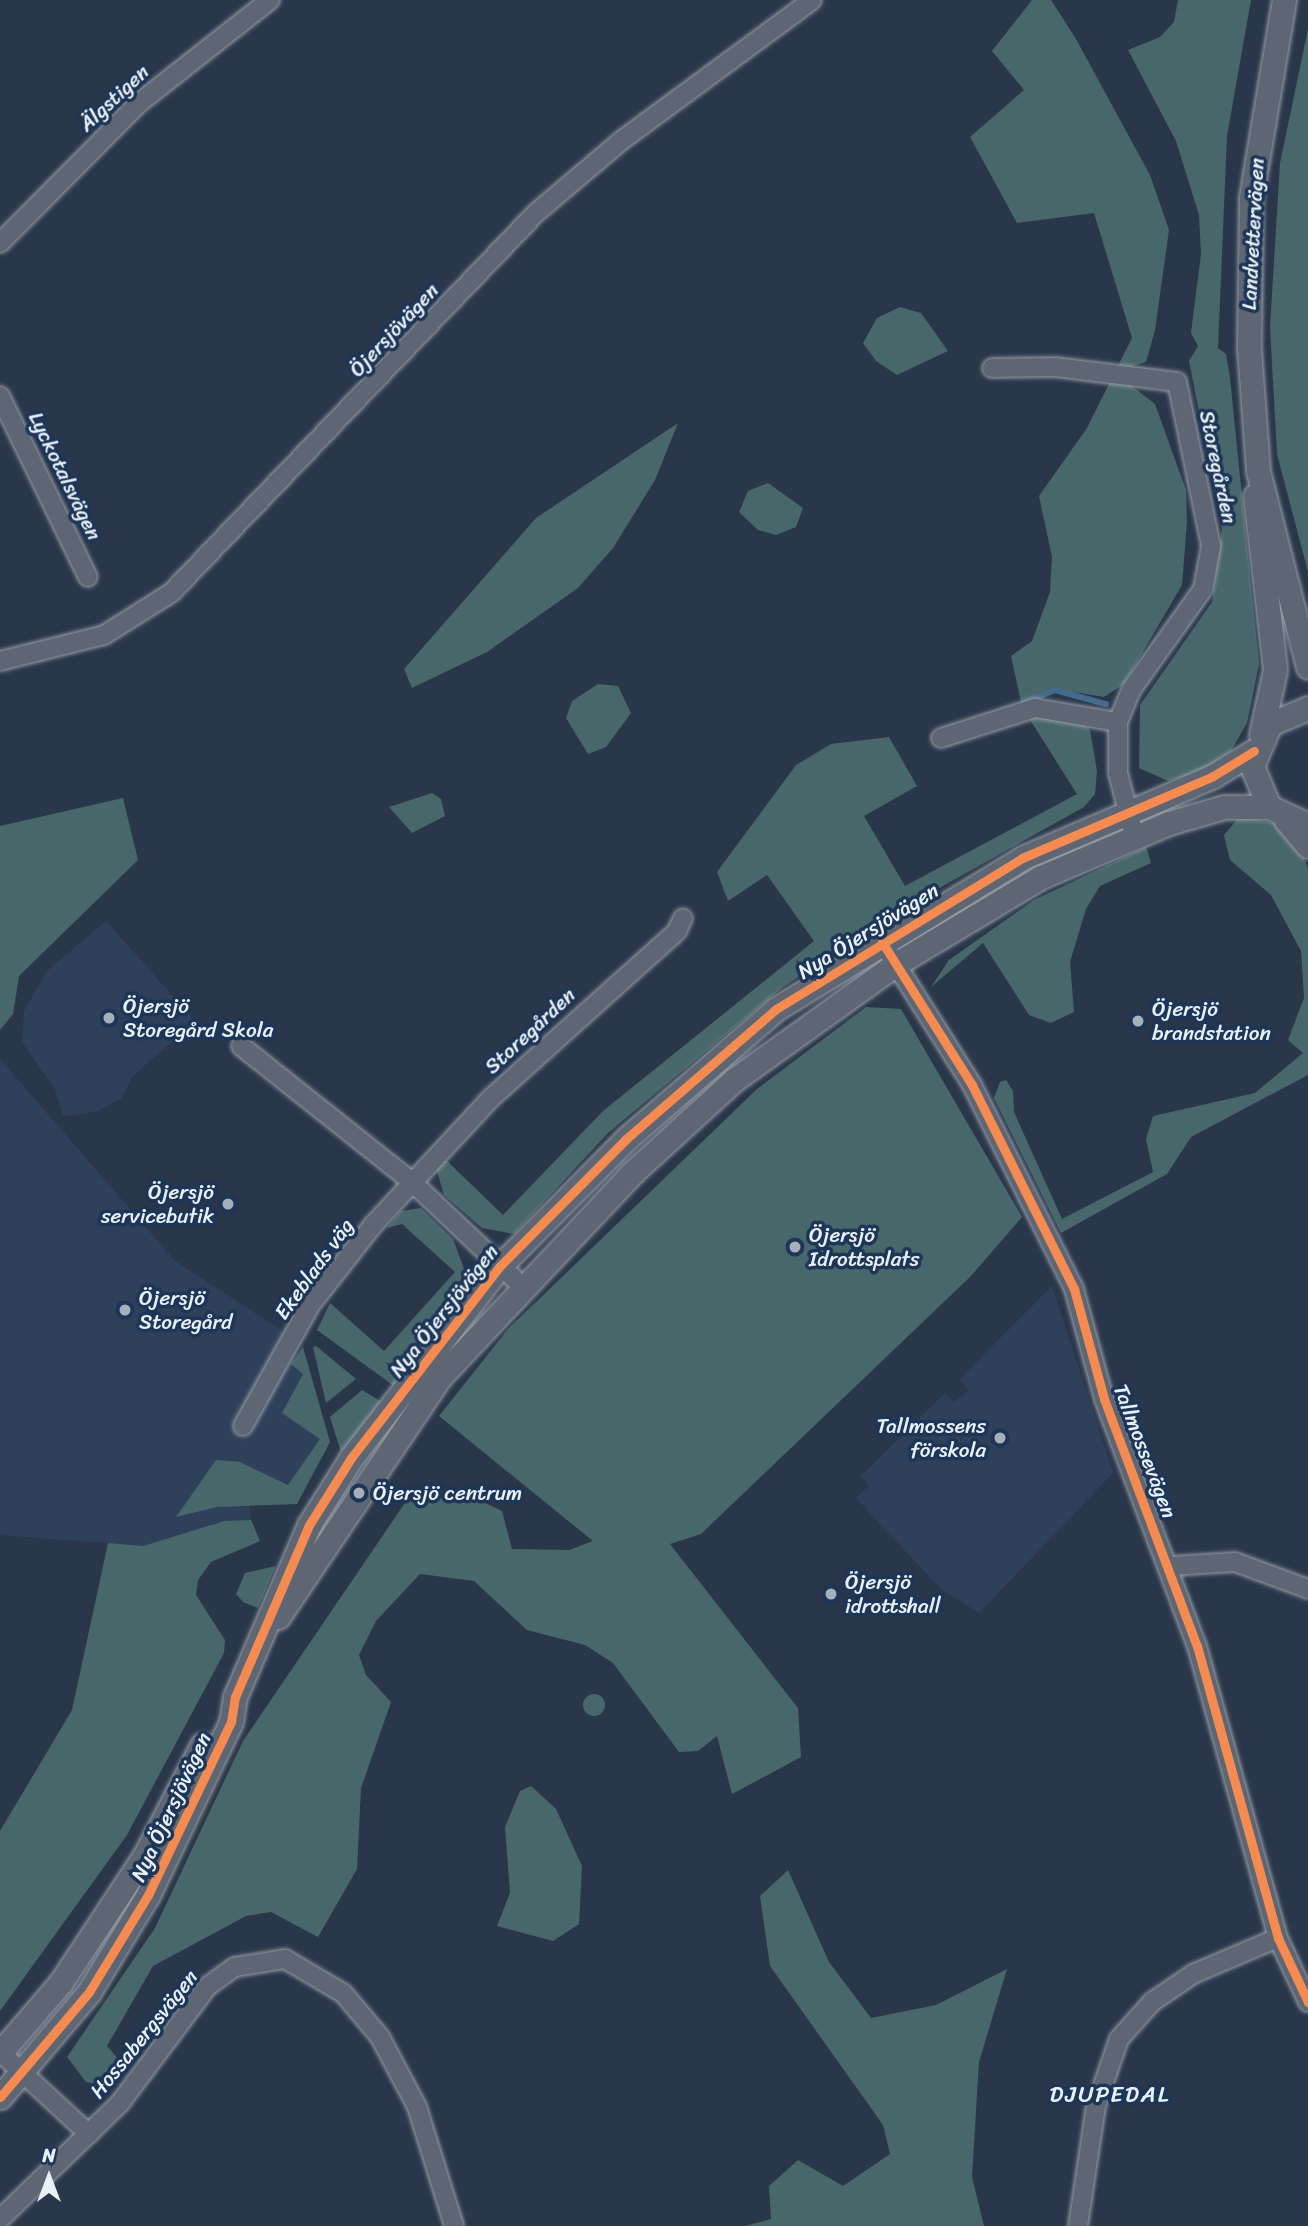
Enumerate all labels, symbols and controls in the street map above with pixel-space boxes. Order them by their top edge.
street label: Älgstigen [74,59,154,137]
street label: Landvettervägen [1236,157,1270,311]
street label: Öjersjövägen [344,278,444,382]
street label: Lyckotalsvägen [23,408,107,544]
street label: Storegården [1194,408,1242,526]
street label: Nya Öjersjövägen [793,878,943,984]
street label: Storegården [479,983,581,1079]
place label: Öjersjö Storegård Skola [123,993,273,1043]
place label: Öjersjö brandstation [1152,996,1271,1046]
marker: Öjersjö Storegård Skola [101,1010,117,1026]
marker: Öjersjö brandstation [1130,1013,1146,1029]
place label: Öjersjö servicebutik [101,1179,214,1229]
marker: Öjersjö servicebutik [220,1196,236,1212]
street label: Ekeblads väg [269,1214,359,1324]
place label: Öjersjö Idrottsplats [809,1222,919,1272]
marker: Öjersjö Idrottsplats [787,1239,803,1255]
street label: Nya Öjersjövägen [385,1240,503,1382]
place label: Öjersjö Storegård [139,1285,232,1335]
marker: Öjersjö Storegård [117,1302,133,1318]
street label: Tallmossevägen [1108,1380,1182,1522]
place label: Tallmossens förskola [876,1413,986,1463]
marker: Tallmossens förskola [992,1430,1008,1446]
place label: Öjersjö centrum [373,1480,521,1506]
marker: Öjersjö centrum [351,1485,367,1501]
place label: Öjersjö idrottshall [845,1569,941,1619]
marker: Öjersjö idrottshall [823,1586,839,1602]
street label: Nya Öjersjövägen [126,1729,216,1885]
street label: Hossabergsvägen [85,1965,203,2103]
district label: DJUPEDAL [1050,2081,1170,2109]
text: N [42,2139,56,2172]
north arrow [14,2142,84,2212]

